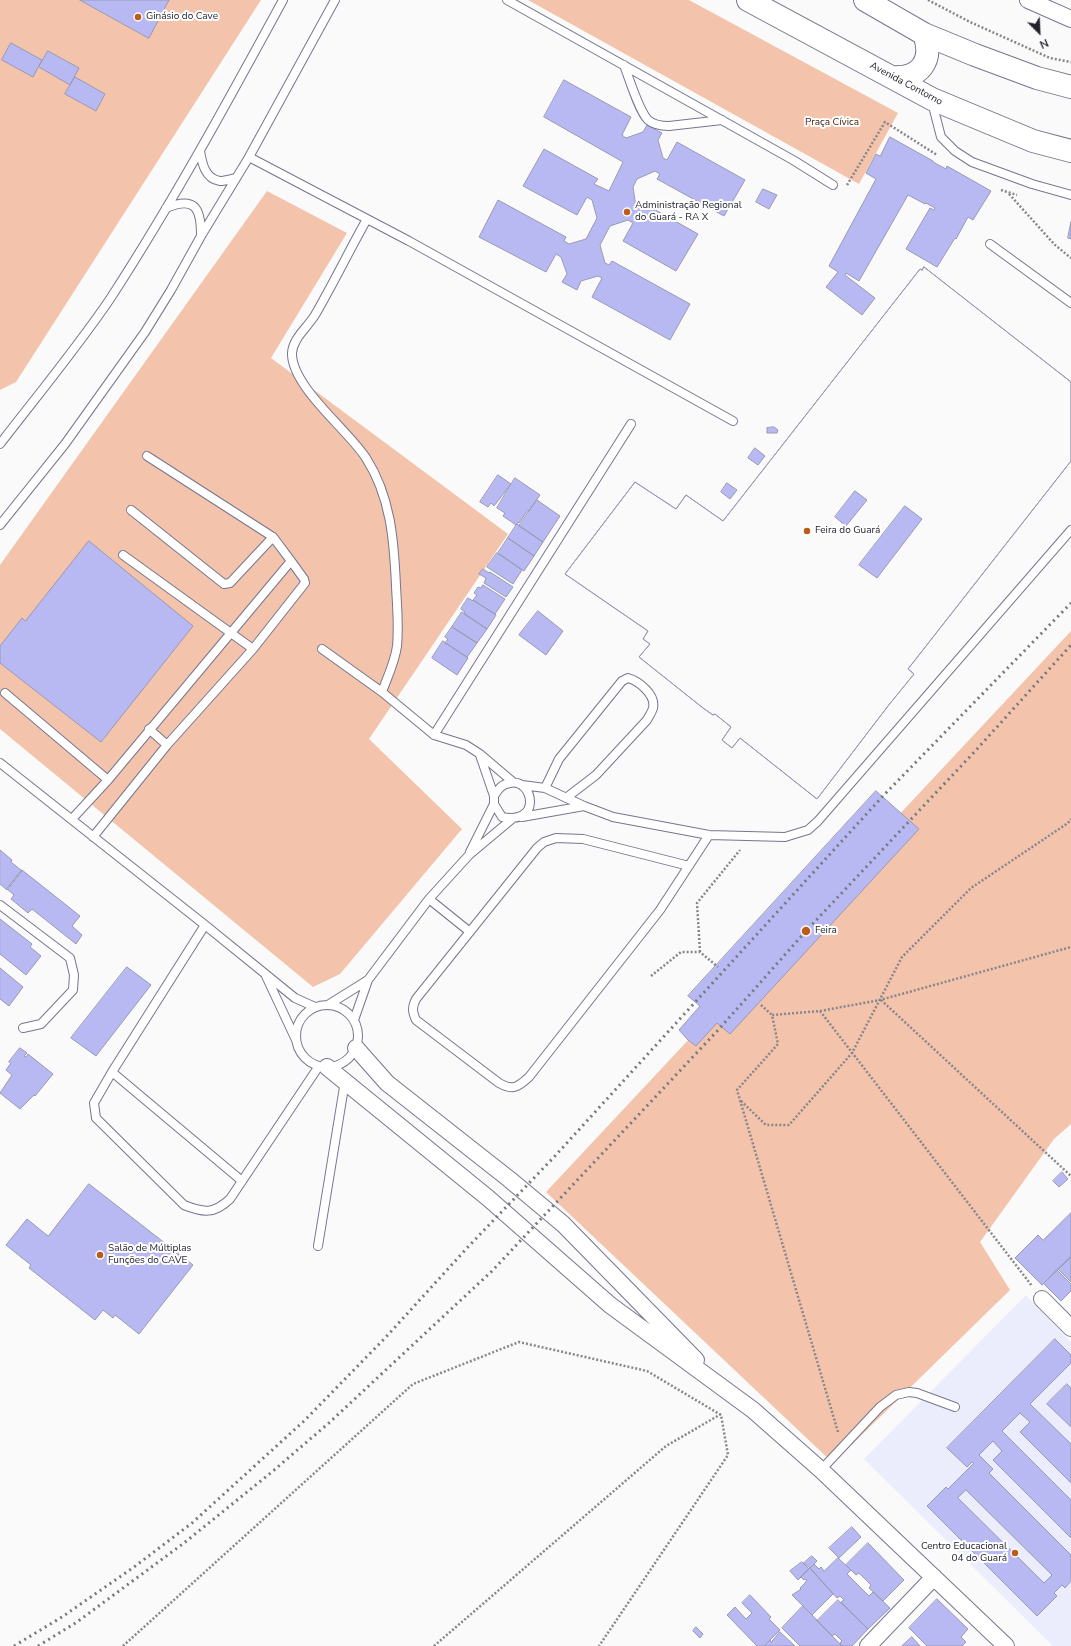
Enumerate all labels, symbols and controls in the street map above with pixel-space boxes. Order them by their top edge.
place label: Ginásio do Cave [146,11,218,23]
marker: Ginásio do Cave [133,12,143,22]
north arrow [1019,12,1059,52]
text: N [1037,35,1051,52]
street label: Avenida Contorno [868,60,944,108]
park label: Praça Cívica [805,117,859,129]
place label: Administração Regional do Guará - RA X [635,200,742,224]
marker: Administração Regional do Guará - RA X [622,207,632,217]
place label: Feira do Guará [815,525,880,537]
marker: Feira do Guará [802,526,812,536]
marker: Feira [800,925,812,937]
place label: Feira [815,925,837,937]
place label: Salão de Múltiplas Funções do CAVE [108,1243,191,1266]
marker: Salão de Múltiplas Funções do CAVE [95,1250,105,1260]
place label: Centro Educacional 04 do Guará [921,1541,1007,1564]
marker: Centro Educacional 04 do Guará [1010,1548,1020,1558]

